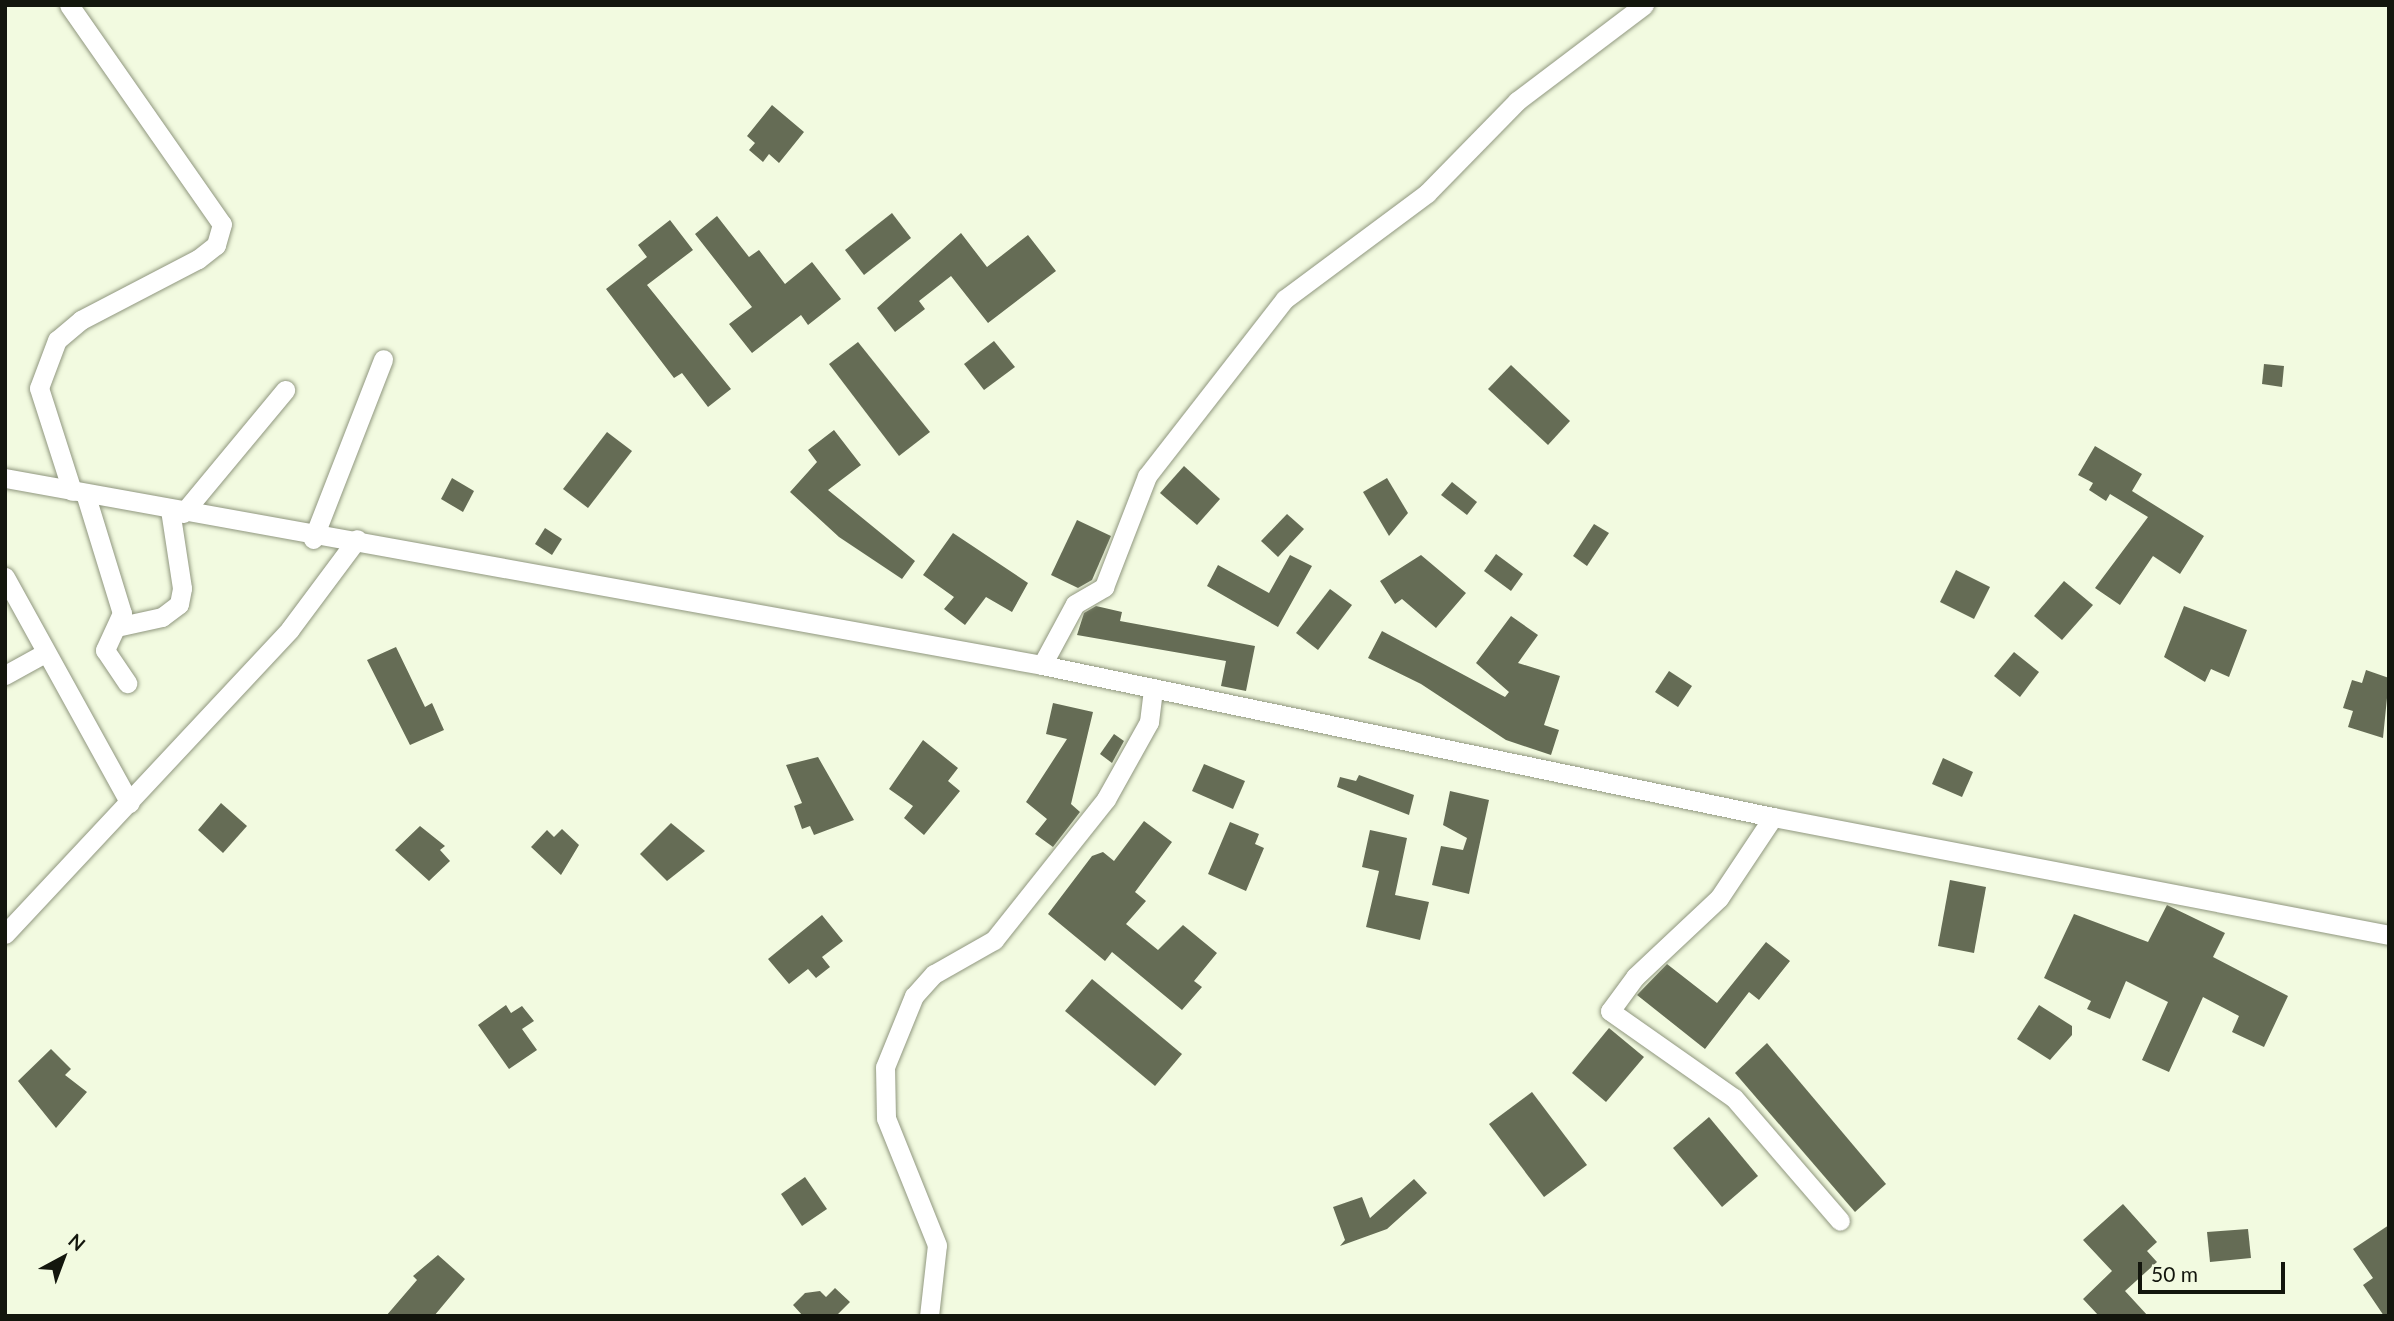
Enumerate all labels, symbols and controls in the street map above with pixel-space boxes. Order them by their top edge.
north arrow [28,1223,98,1293]
text: N [64,1228,90,1255]
scale bar [2142,1248,2289,1292]
text: 50 m [2151,1261,2198,1286]

